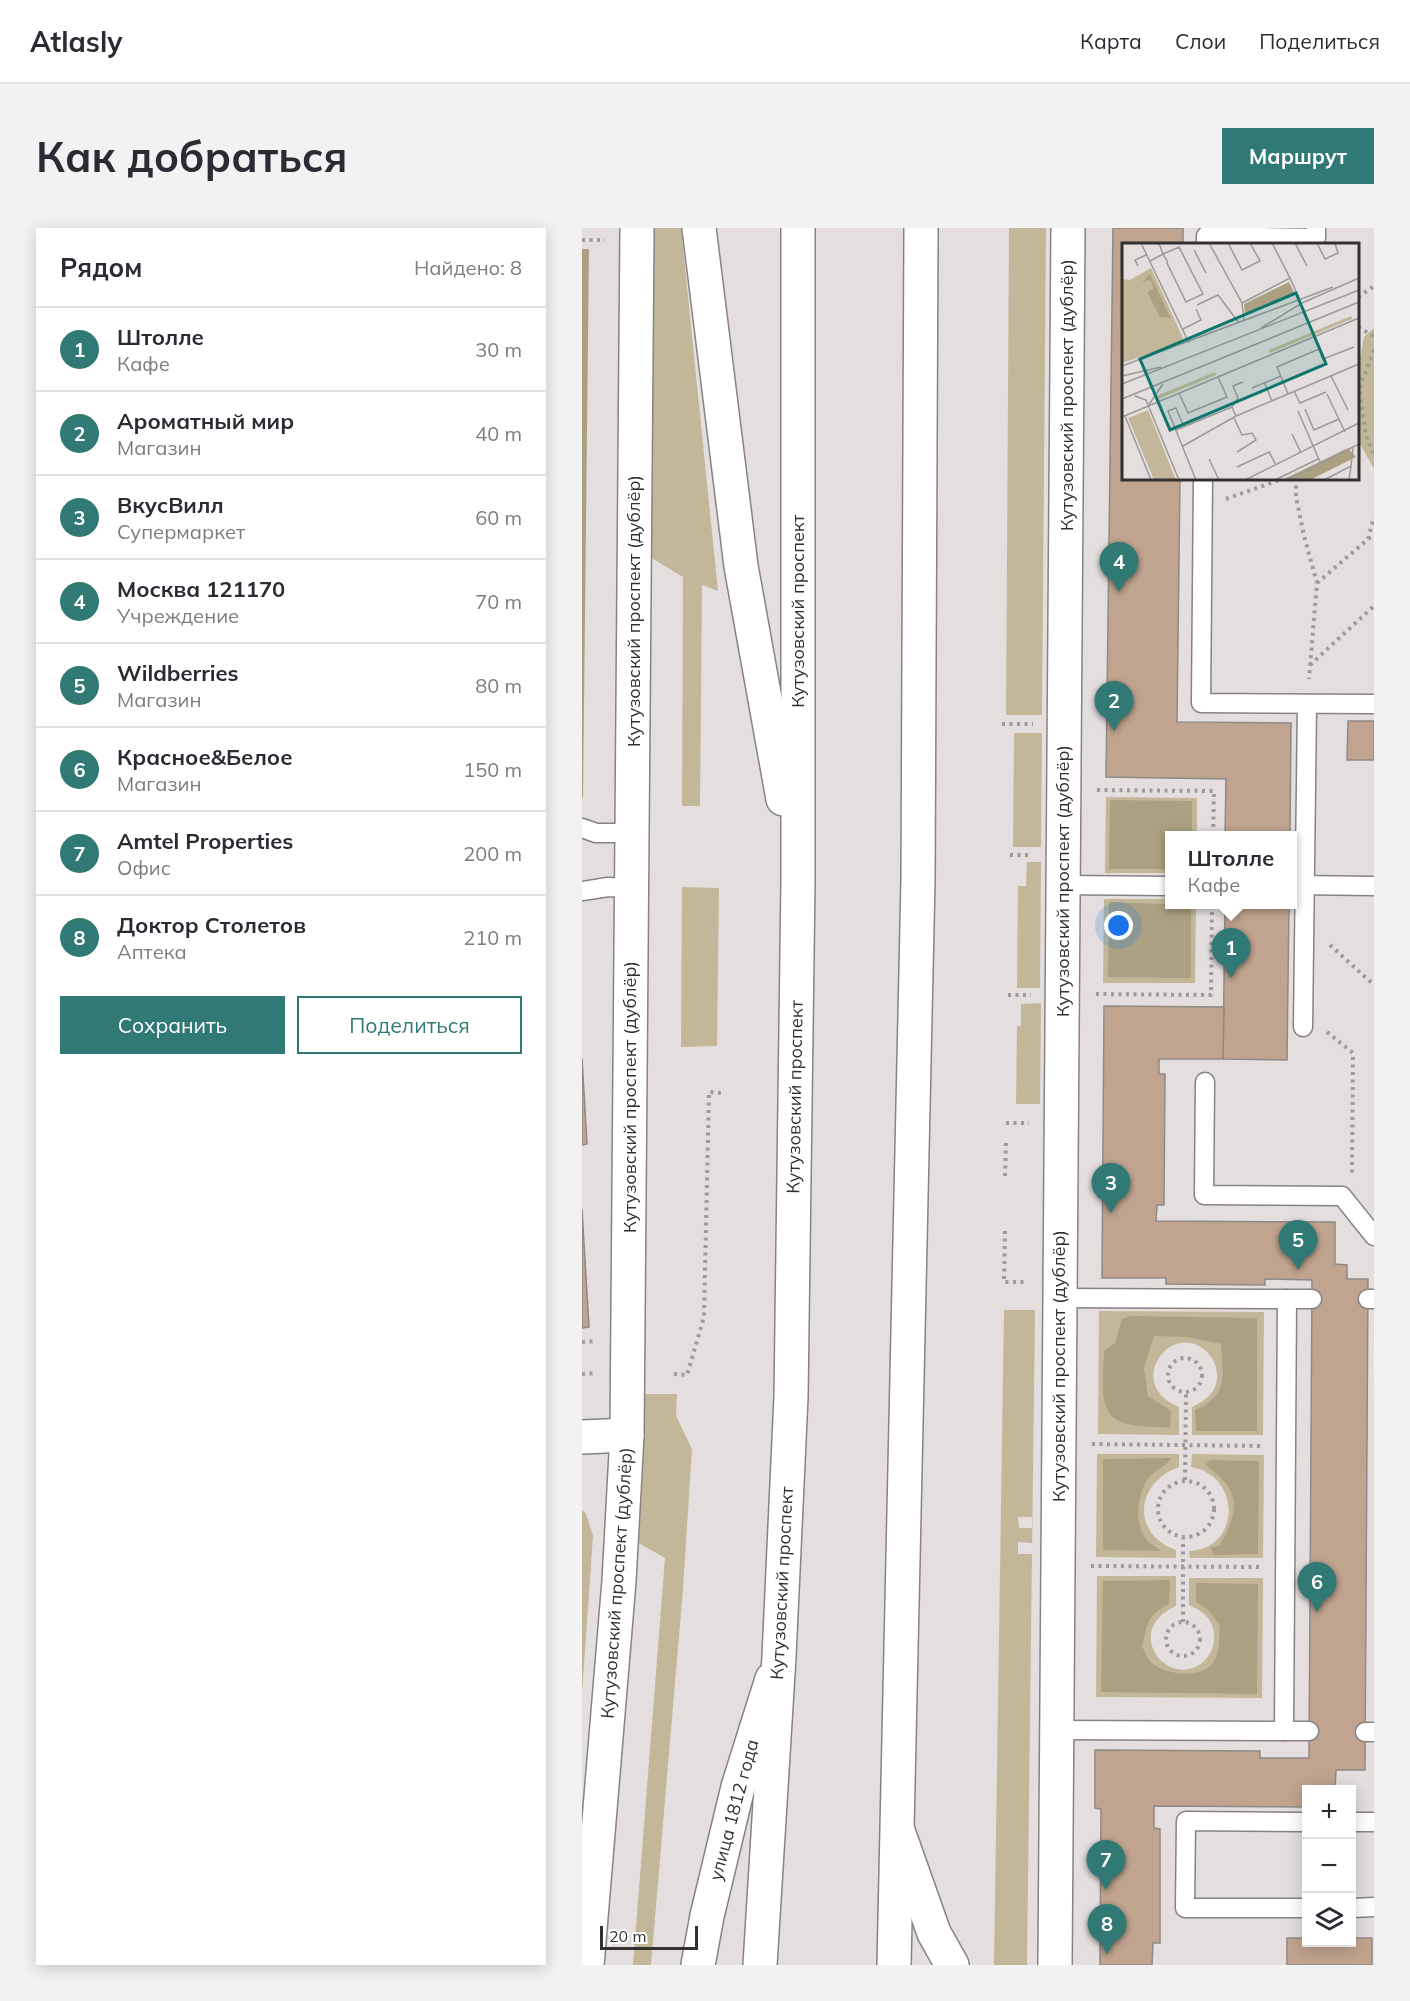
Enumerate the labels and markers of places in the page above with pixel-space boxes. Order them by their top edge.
pin: 4 [1100,542,1138,592]
pin: 2 [1094,682,1134,731]
pin: 1 [1212,928,1250,978]
pin: 3 [1092,1164,1130,1213]
pin: 5 [1278,1220,1318,1270]
pin: 6 [1298,1562,1336,1612]
pin: 7 [1086,1840,1126,1890]
pin: 8 [1088,1904,1126,1954]

